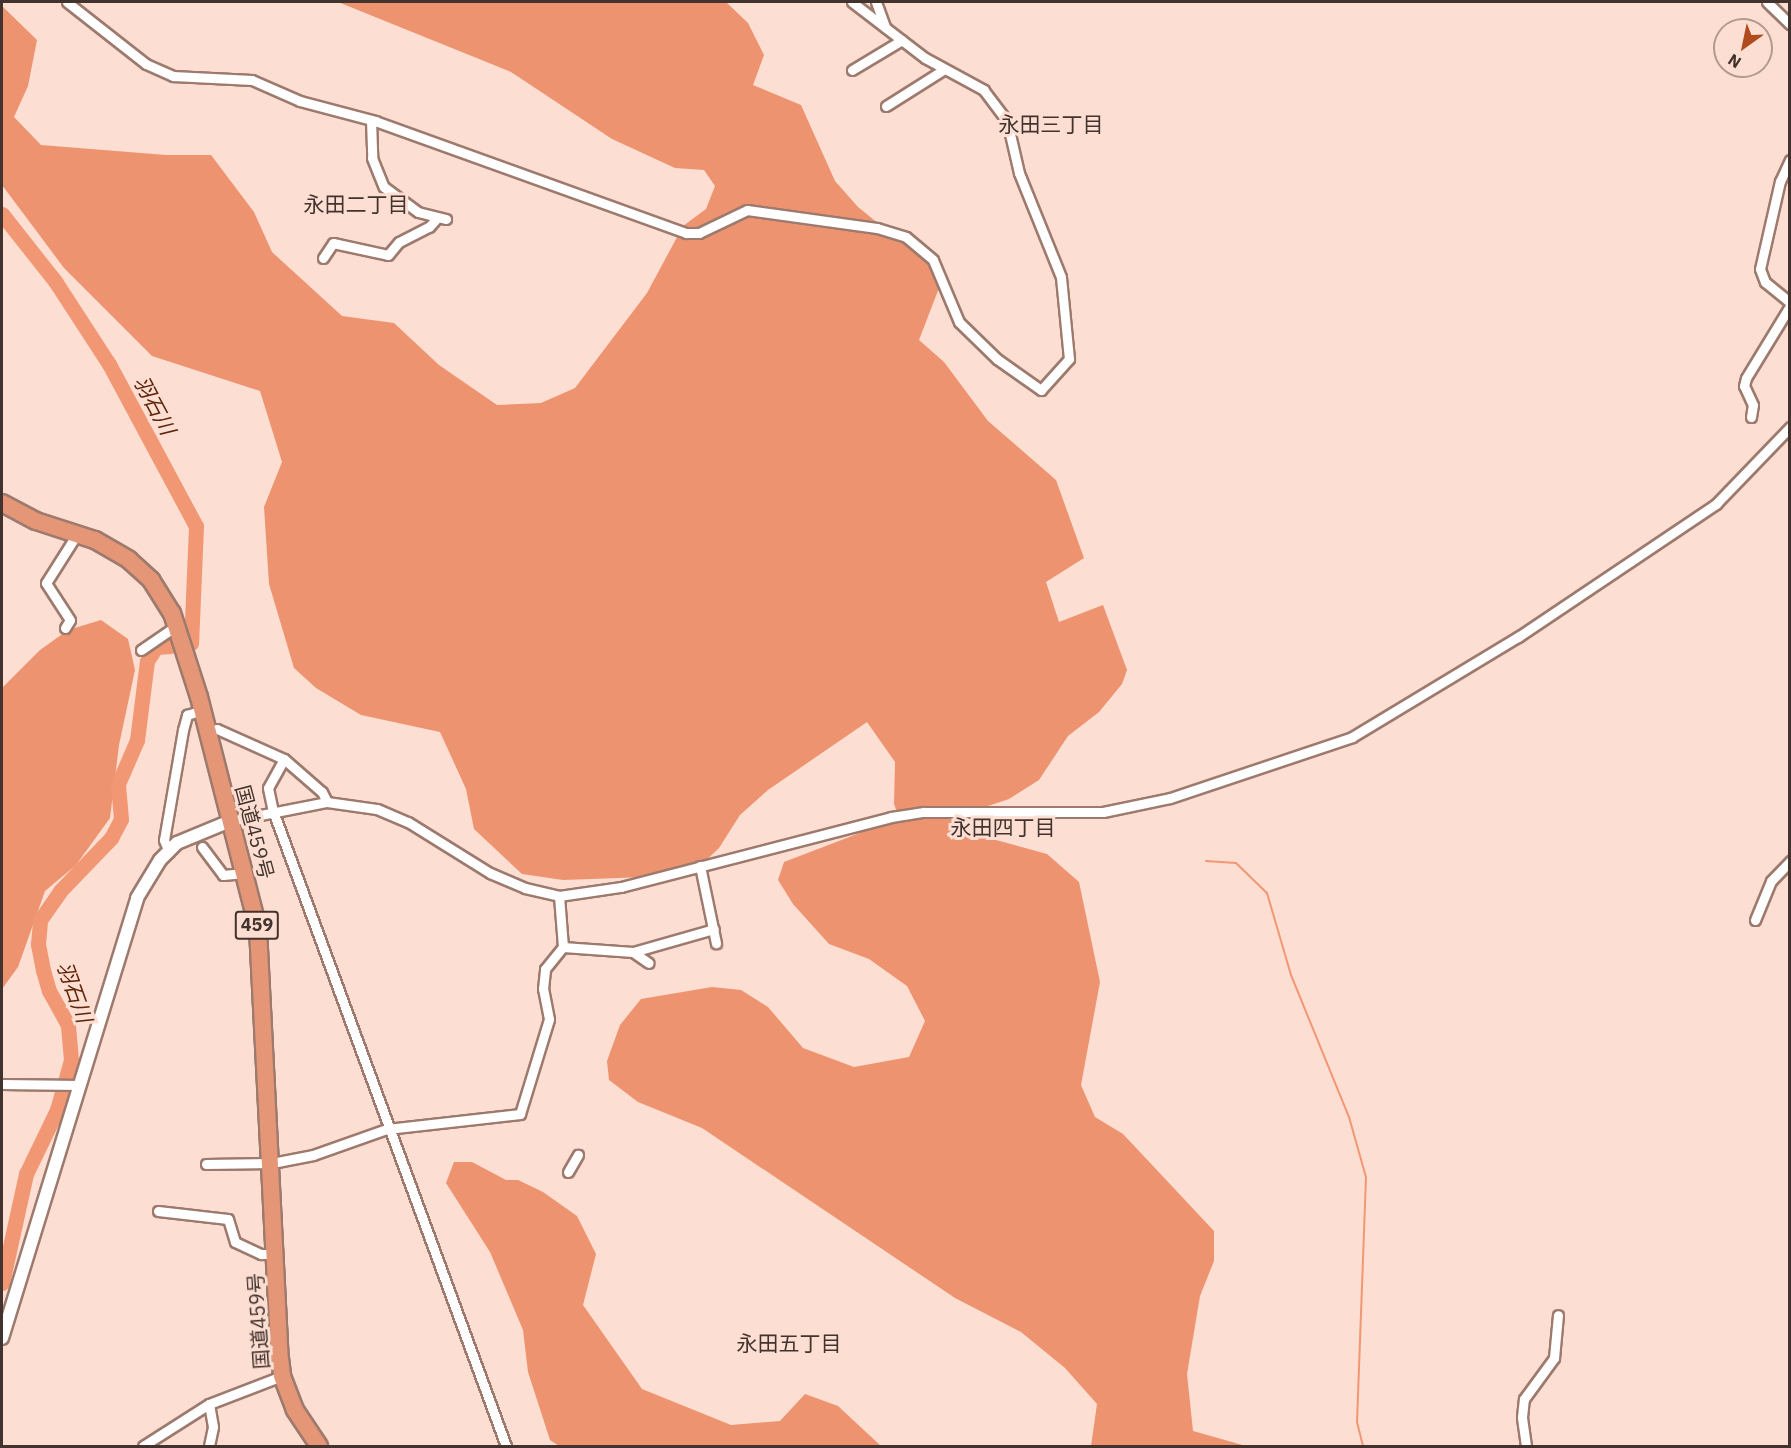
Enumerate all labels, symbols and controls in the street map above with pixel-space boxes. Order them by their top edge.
north arrow [1713,18,1773,78]
text: N [1724,50,1745,73]
district label: 永田三丁目 [999,111,1103,137]
district label: 永田二丁目 [304,191,408,217]
water label: 羽石川 [129,371,181,439]
street label: 国道459号 [231,783,279,881]
district label: 永田四丁目 [951,814,1055,840]
road number: 459 [234,910,280,940]
water label: 羽石川 [52,958,98,1026]
street label: 国道459号 [243,1272,273,1370]
district label: 永田五丁目 [737,1330,841,1356]

